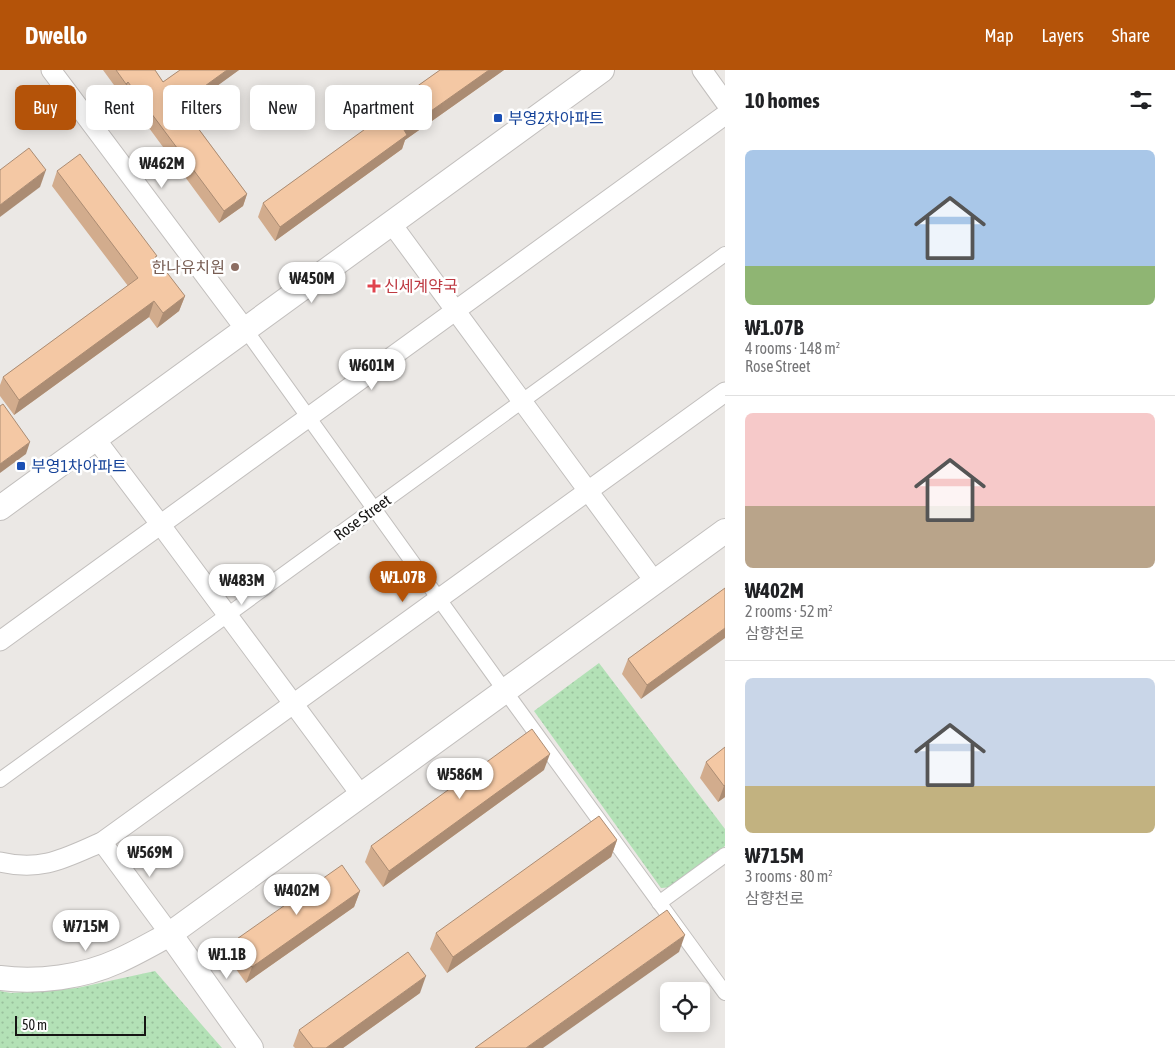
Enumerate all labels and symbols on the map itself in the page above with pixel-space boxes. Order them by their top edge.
place label: 부영2차아파트 [508,109,604,127]
marker: 부영2차아파트 [492,112,504,124]
pin: ₩462M [127,146,197,189]
place label: 한나유치원 [151,258,225,276]
marker: 한나유치원 [229,261,241,273]
pin: ₩450M [277,262,347,304]
place label: 신세계약국 [384,277,458,295]
marker: 신세계약국 [368,280,380,292]
pin: ₩601M [337,348,407,391]
place label: 부영1차아파트 [31,457,127,475]
marker: 부영1차아파트 [15,460,27,472]
street label: Rose Street [330,490,394,544]
pin: ₩1.07B [362,560,444,603]
pin: ₩483M [207,564,277,606]
pin: ₩586M [425,758,495,800]
pin: ₩569M [115,836,185,878]
pin: ₩402M [262,874,332,916]
pin: ₩715M [51,910,121,952]
pin: ₩1.1B [192,938,262,980]
scale bar [15,1013,146,1036]

